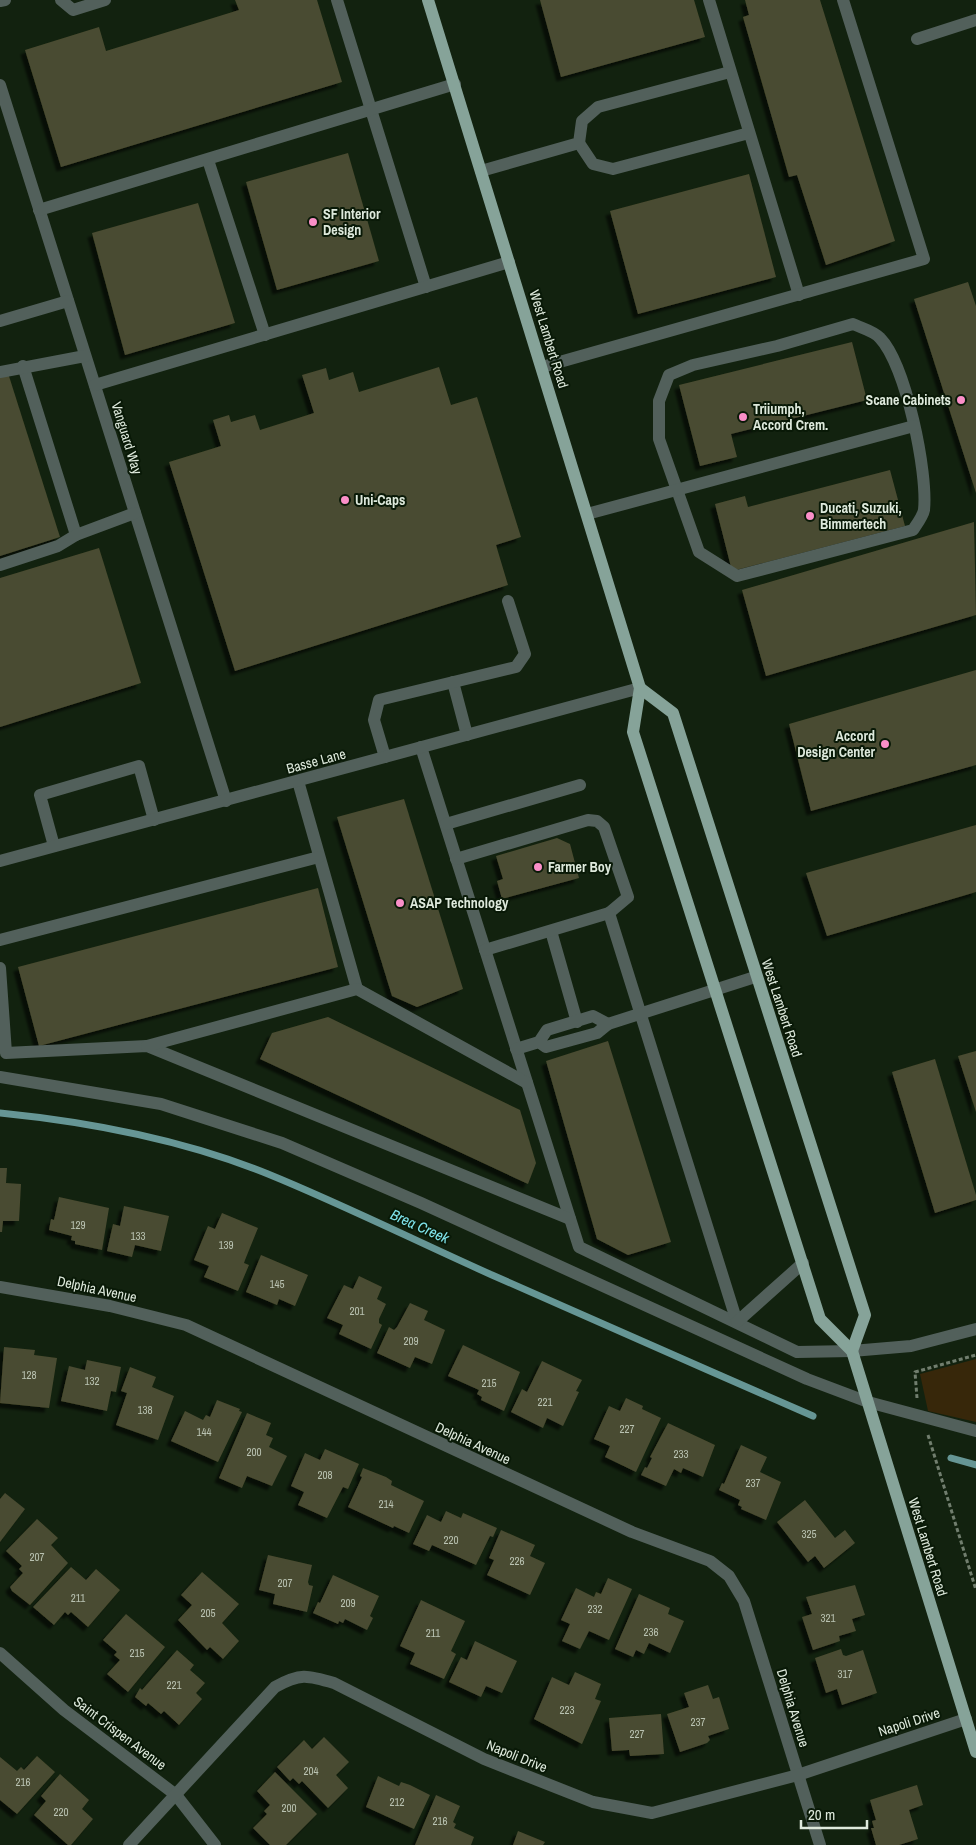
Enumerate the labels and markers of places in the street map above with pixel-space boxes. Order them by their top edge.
place label: SF Interior Design [323,205,381,239]
marker: SF Interior Design [307,216,319,228]
place label: Scane Cabinets [866,391,951,409]
marker: Scane Cabinets [955,394,967,406]
place label: Triiumph, Accord Crem. [753,400,828,434]
marker: Triiumph, Accord Crem. [737,411,749,423]
place label: Uni-Caps [355,491,405,509]
marker: Uni-Caps [339,494,351,506]
place label: Ducati, Suzuki, Bimmertech [820,499,902,533]
marker: Ducati, Suzuki, Bimmertech [804,510,816,522]
place label: Accord Design Center [797,727,876,761]
marker: Accord Design Center [879,738,891,750]
place label: Farmer Boy [548,858,612,876]
marker: Farmer Boy [532,861,544,873]
place label: ASAP Technology [410,894,509,912]
marker: ASAP Technology [394,897,406,909]

